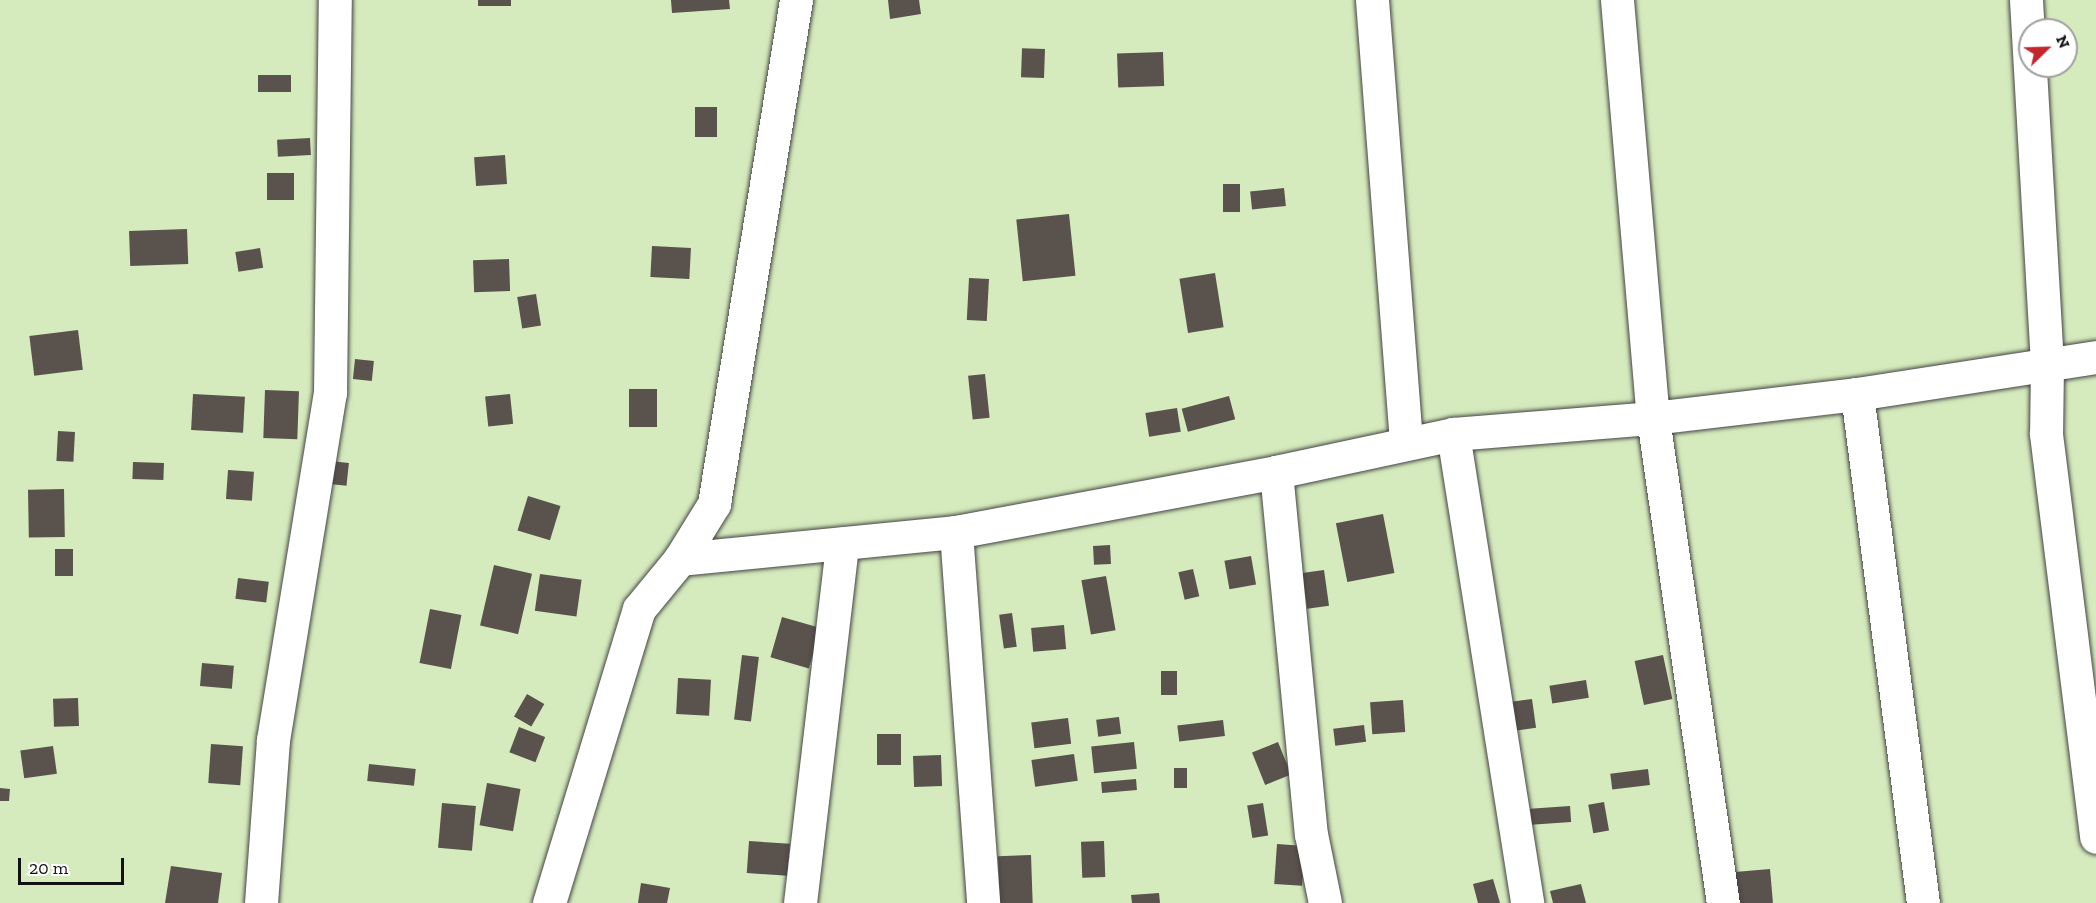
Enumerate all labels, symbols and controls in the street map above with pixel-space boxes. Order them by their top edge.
north arrow [2018,18,2078,78]
text: N [2052,32,2074,51]
scale bar [21,846,128,884]
text: 20 m [29,857,68,879]

